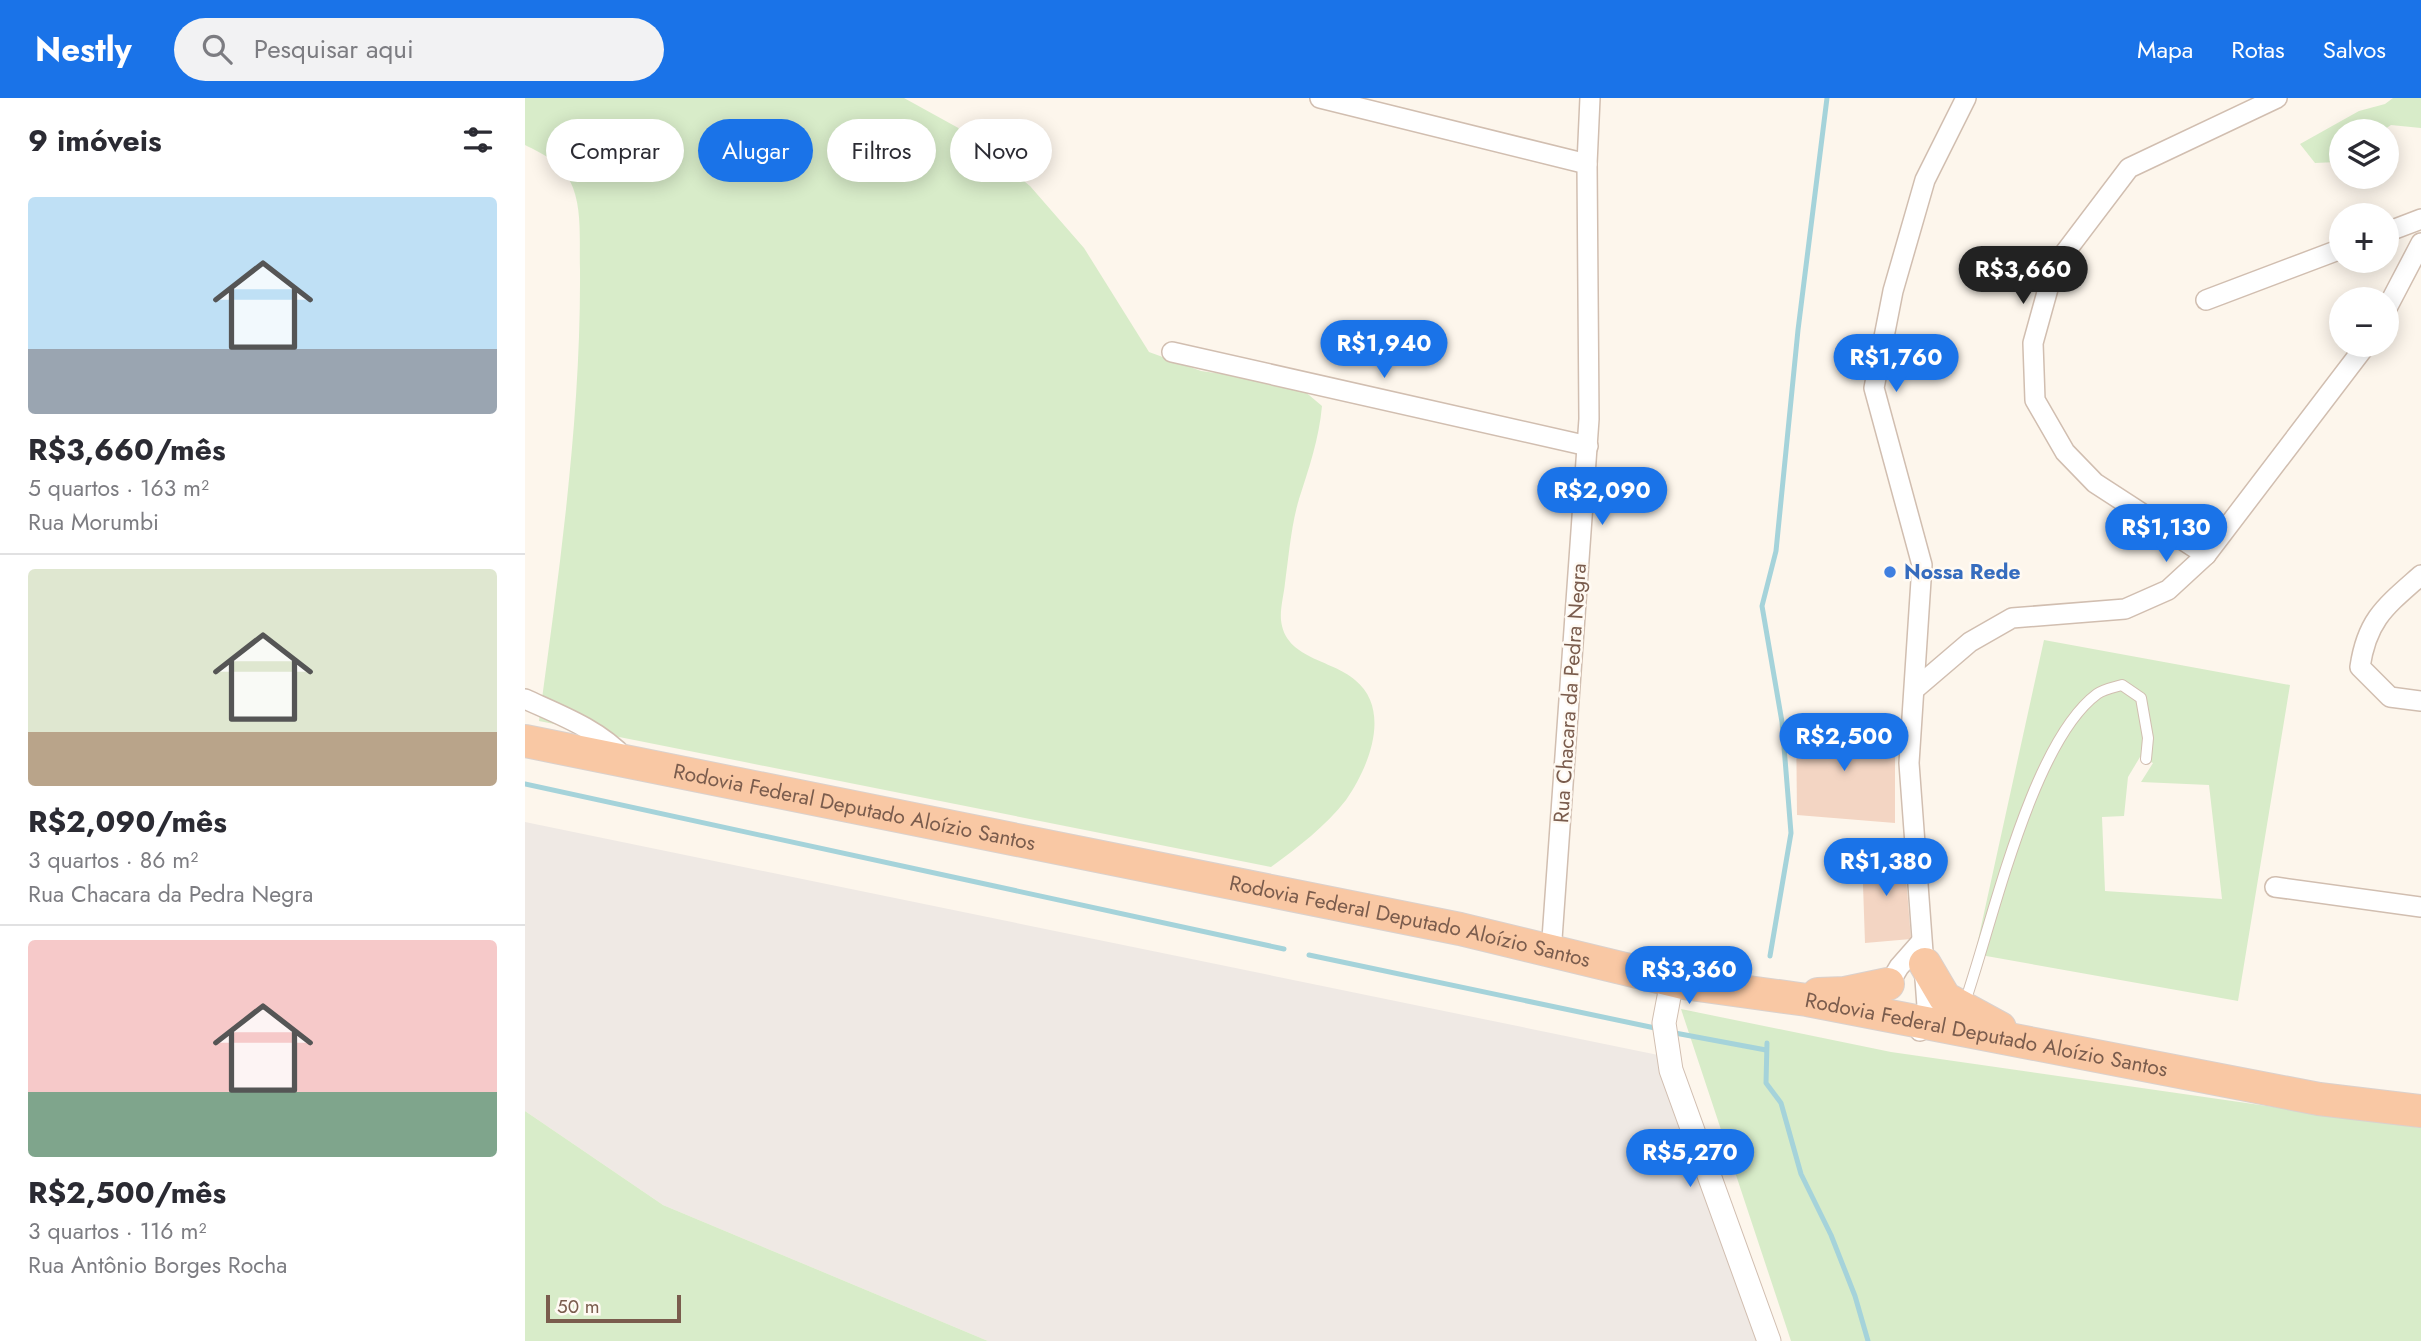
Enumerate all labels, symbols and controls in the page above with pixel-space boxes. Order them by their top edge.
search box [174,18,664,81]
text: Nestly [35,26,132,73]
icon: search [198,30,236,68]
text: Pesquisar aqui [254,30,414,68]
text: Mapa [2137,32,2193,67]
text: Rotas [2231,32,2285,67]
text: Salvos [2323,32,2386,67]
text: 9 imóveis [28,119,162,162]
chip: Comprar [546,119,684,182]
chip: Alugar [698,119,813,182]
chip: Filtros [827,119,936,182]
chip: Novo [950,119,1052,182]
map controls [2329,119,2399,357]
button: layers [2329,119,2399,189]
icon: filters [459,121,497,159]
button: + [2329,203,2399,273]
icon: home [200,242,326,368]
pin: R$3,660 [1958,246,2088,306]
text: R$3,660 [1975,252,2071,286]
button: − [2329,287,2399,357]
pin: R$1,940 [1319,320,1449,380]
text: R$1,940 [1336,326,1432,360]
pin: R$1,760 [1831,334,1961,394]
text: R$1,760 [1850,340,1942,374]
text: R$3,660/mês [28,428,226,471]
pin: R$2,090 [1537,468,1667,527]
text: 5 quartos · 163 m² [28,471,209,505]
text: R$2,090 [1553,473,1651,507]
pin: R$1,130 [2101,504,2231,564]
text: Rua Morumbi [28,505,159,539]
text: R$1,130 [2121,510,2211,544]
place label: Nossa Rede [1904,557,2020,587]
street label: Rua Chacara da Pedra Negra [1546,562,1594,824]
marker: Nossa Rede [1882,564,1898,580]
icon: home [200,614,326,740]
pin: R$2,500 [1779,714,1909,773]
text: R$2,500 [1795,719,1893,753]
street label: Rodovia Federal Deputado Aloízio Santos [671,756,1038,858]
text: R$2,090/mês [28,800,227,843]
pin: R$1,380 [1821,838,1951,898]
text: 3 quartos · 86 m² [28,843,198,877]
text: R$1,380 [1840,844,1932,878]
street label: Rodovia Federal Deputado Aloízio Santos [1227,868,1593,975]
text: Rua Chacara da Pedra Negra [28,877,313,911]
pin: R$3,360 [1624,946,1754,1006]
text: R$3,360 [1641,952,1737,986]
icon: home [200,985,326,1111]
street label: Rodovia Federal Deputado Aloízio Santos [1802,985,2170,1084]
pin: R$5,270 [1625,1130,1755,1189]
text: R$5,270 [1642,1135,1738,1169]
text: R$2,500/mês [28,1171,226,1214]
text: 3 quartos · 116 m² [28,1214,206,1248]
text: Rua Antônio Borges Rocha [28,1248,287,1282]
scale bar [546,1292,681,1324]
text: 50 m [557,1293,600,1320]

